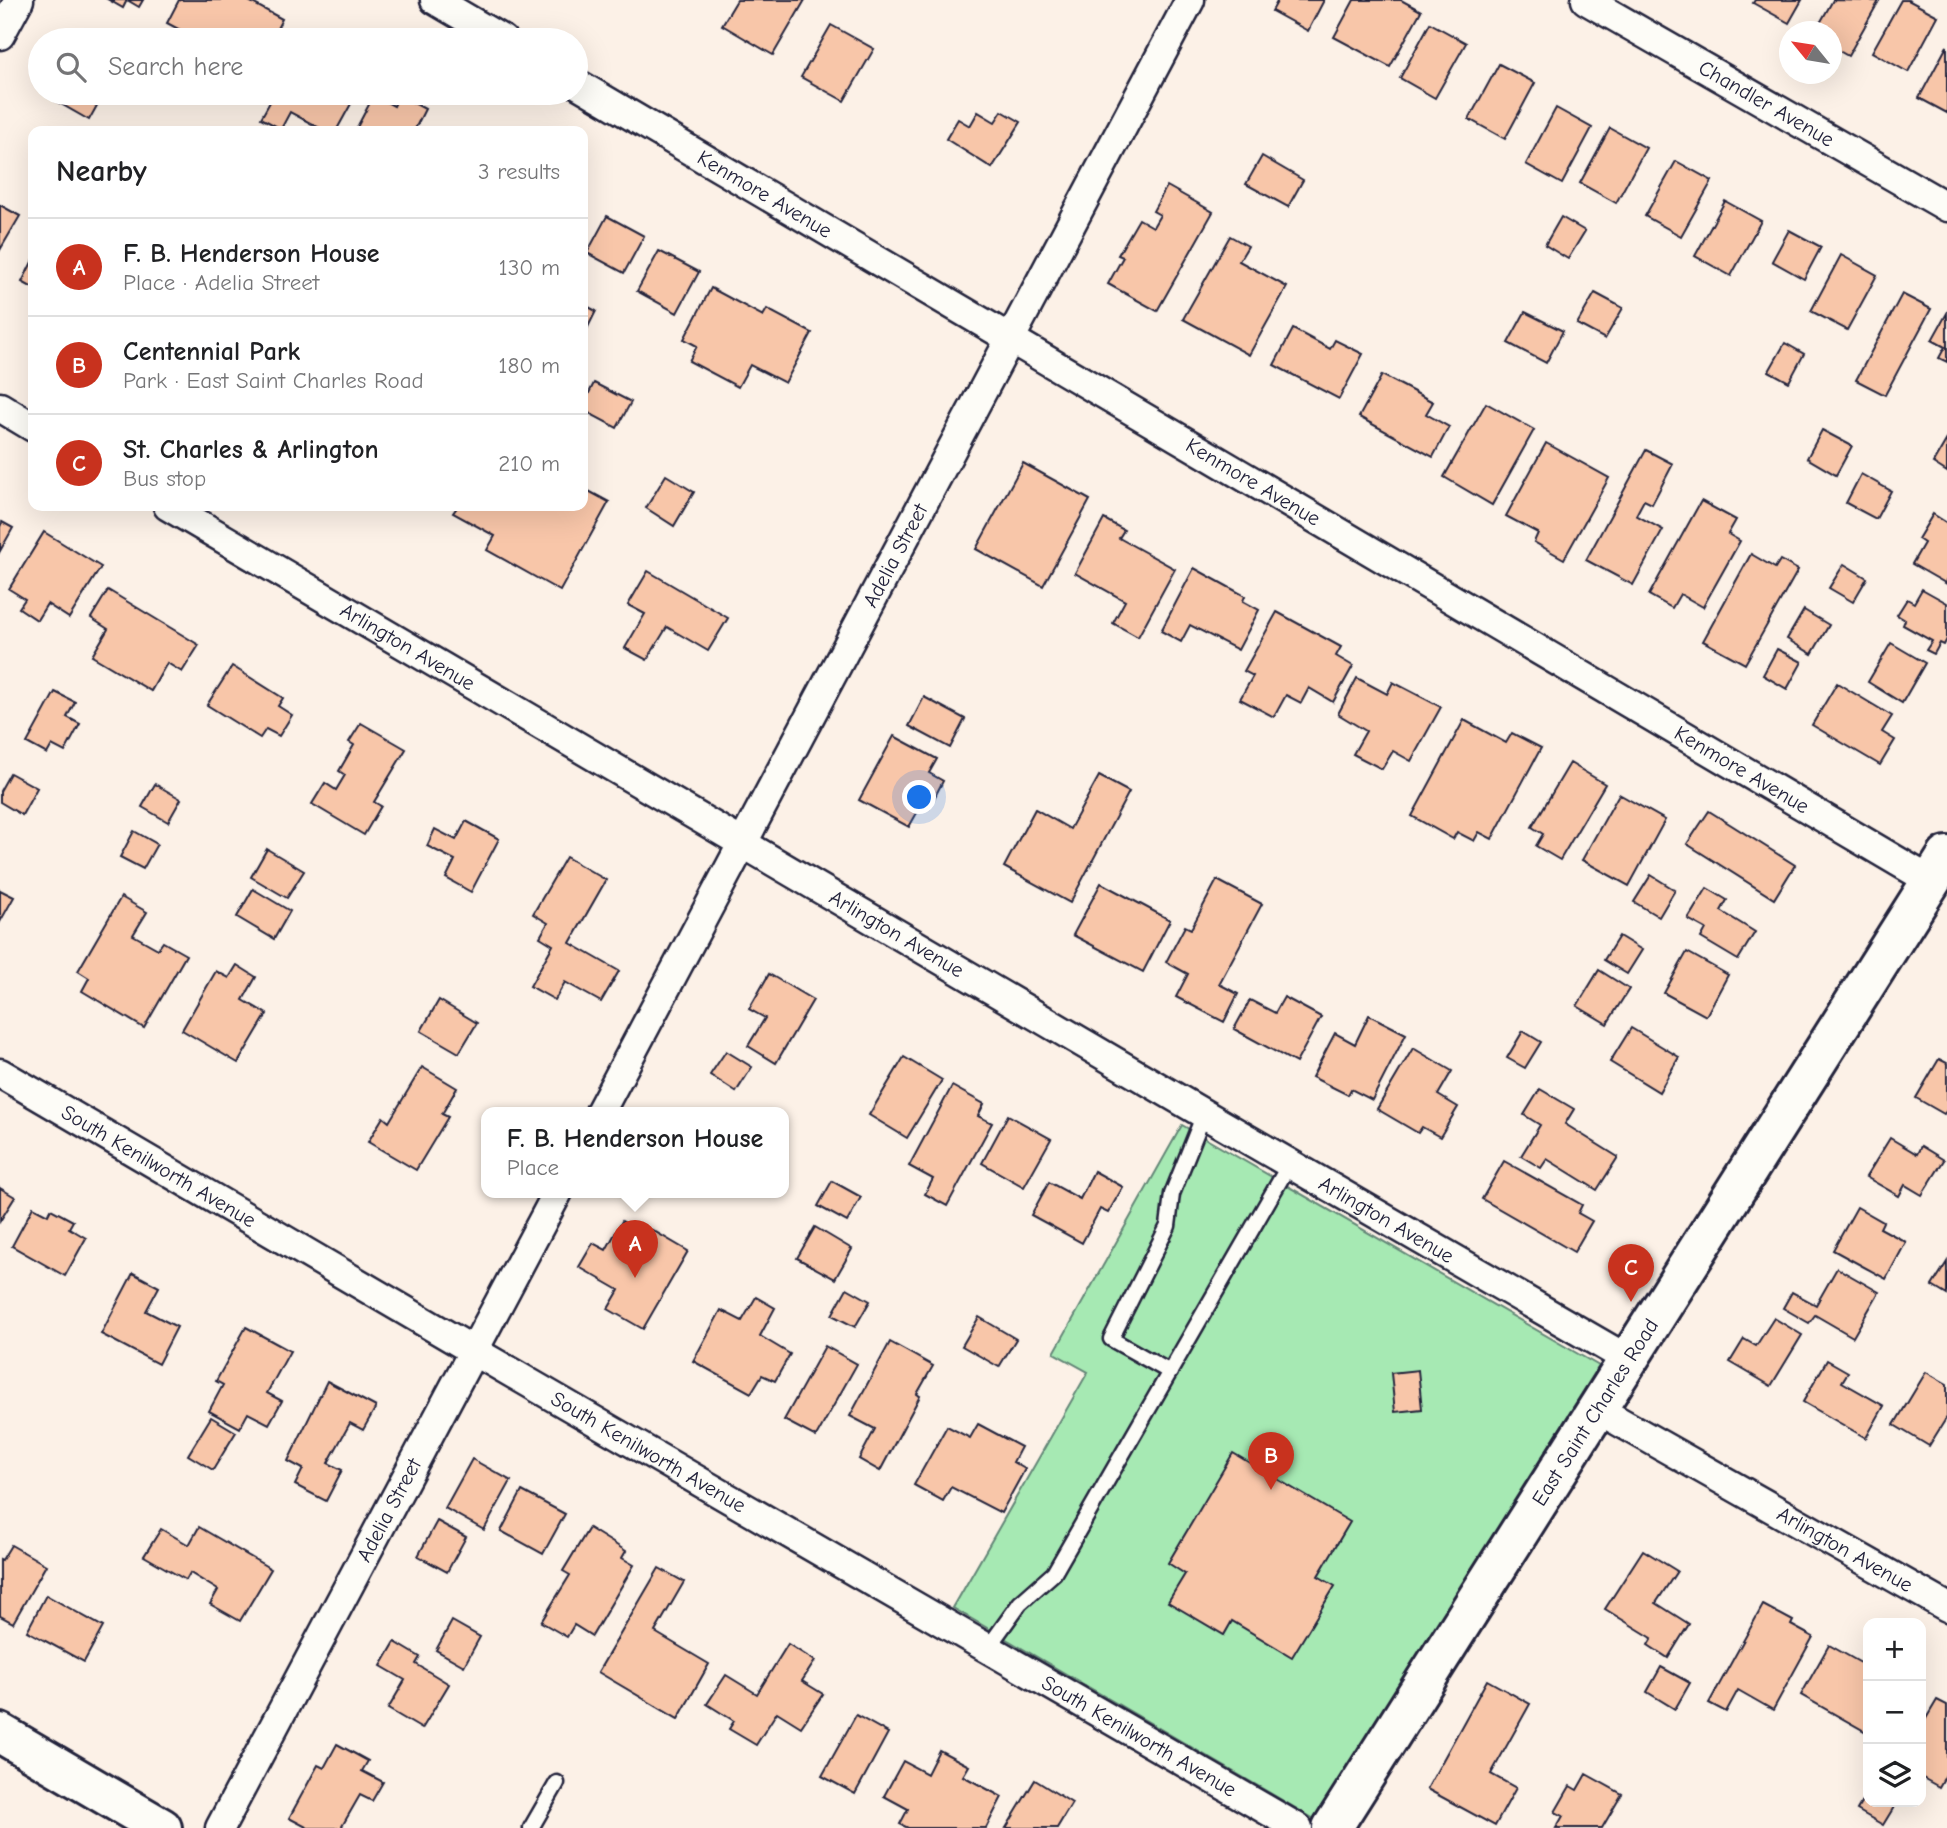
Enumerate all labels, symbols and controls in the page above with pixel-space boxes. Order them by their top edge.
north arrow [1779,21,1842,84]
search box [28,28,588,105]
icon: search [52,48,90,86]
text: Search here [108,52,243,82]
street label: Chandler Avenue [1694,55,1838,152]
street label: Kenmore Avenue [693,145,836,243]
text: Nearby [56,154,147,189]
text: 3 results [478,158,560,185]
text: F. B. Henderson House [123,239,380,269]
text: A [73,254,85,281]
text: 130 m [499,254,560,281]
text: Place · Adelia Street [123,269,319,296]
text: Centennial Park [123,337,300,367]
text: B [72,352,86,379]
text: 180 m [498,352,560,379]
text: Park · East Saint Charles Road [123,367,424,394]
street label: Kenmore Avenue [1182,433,1325,531]
text: St. Charles & Arlington [123,435,379,465]
text: C [72,450,86,477]
text: 210 m [498,450,560,477]
text: Bus stop [123,465,206,492]
street label: Adelia Street [858,499,933,611]
street label: Arlington Avenue [336,598,479,695]
street label: Kenmore Avenue [1670,721,1813,818]
your location [902,780,936,814]
street label: Arlington Avenue [825,885,968,982]
street label: South Kenilworth Avenue [57,1100,260,1232]
popup [481,1107,789,1198]
text: F. B. Henderson House [507,1124,763,1154]
text: Place [507,1154,559,1181]
street label: Arlington Avenue [1315,1171,1458,1268]
pin: A [612,1220,658,1278]
pin: C [1608,1244,1654,1302]
street label: East Saint Charles Road [1527,1314,1663,1510]
street label: South Kenilworth Avenue [547,1386,750,1518]
pin: B [1248,1432,1294,1490]
street label: Adelia Street [352,1453,427,1566]
street label: Arlington Avenue [1773,1502,1917,1597]
map controls [1863,1618,1926,1807]
button: + [1863,1618,1926,1681]
street label: South Kenilworth Avenue [1037,1670,1241,1802]
button: − [1863,1681,1926,1744]
button: layers [1863,1744,1926,1807]

